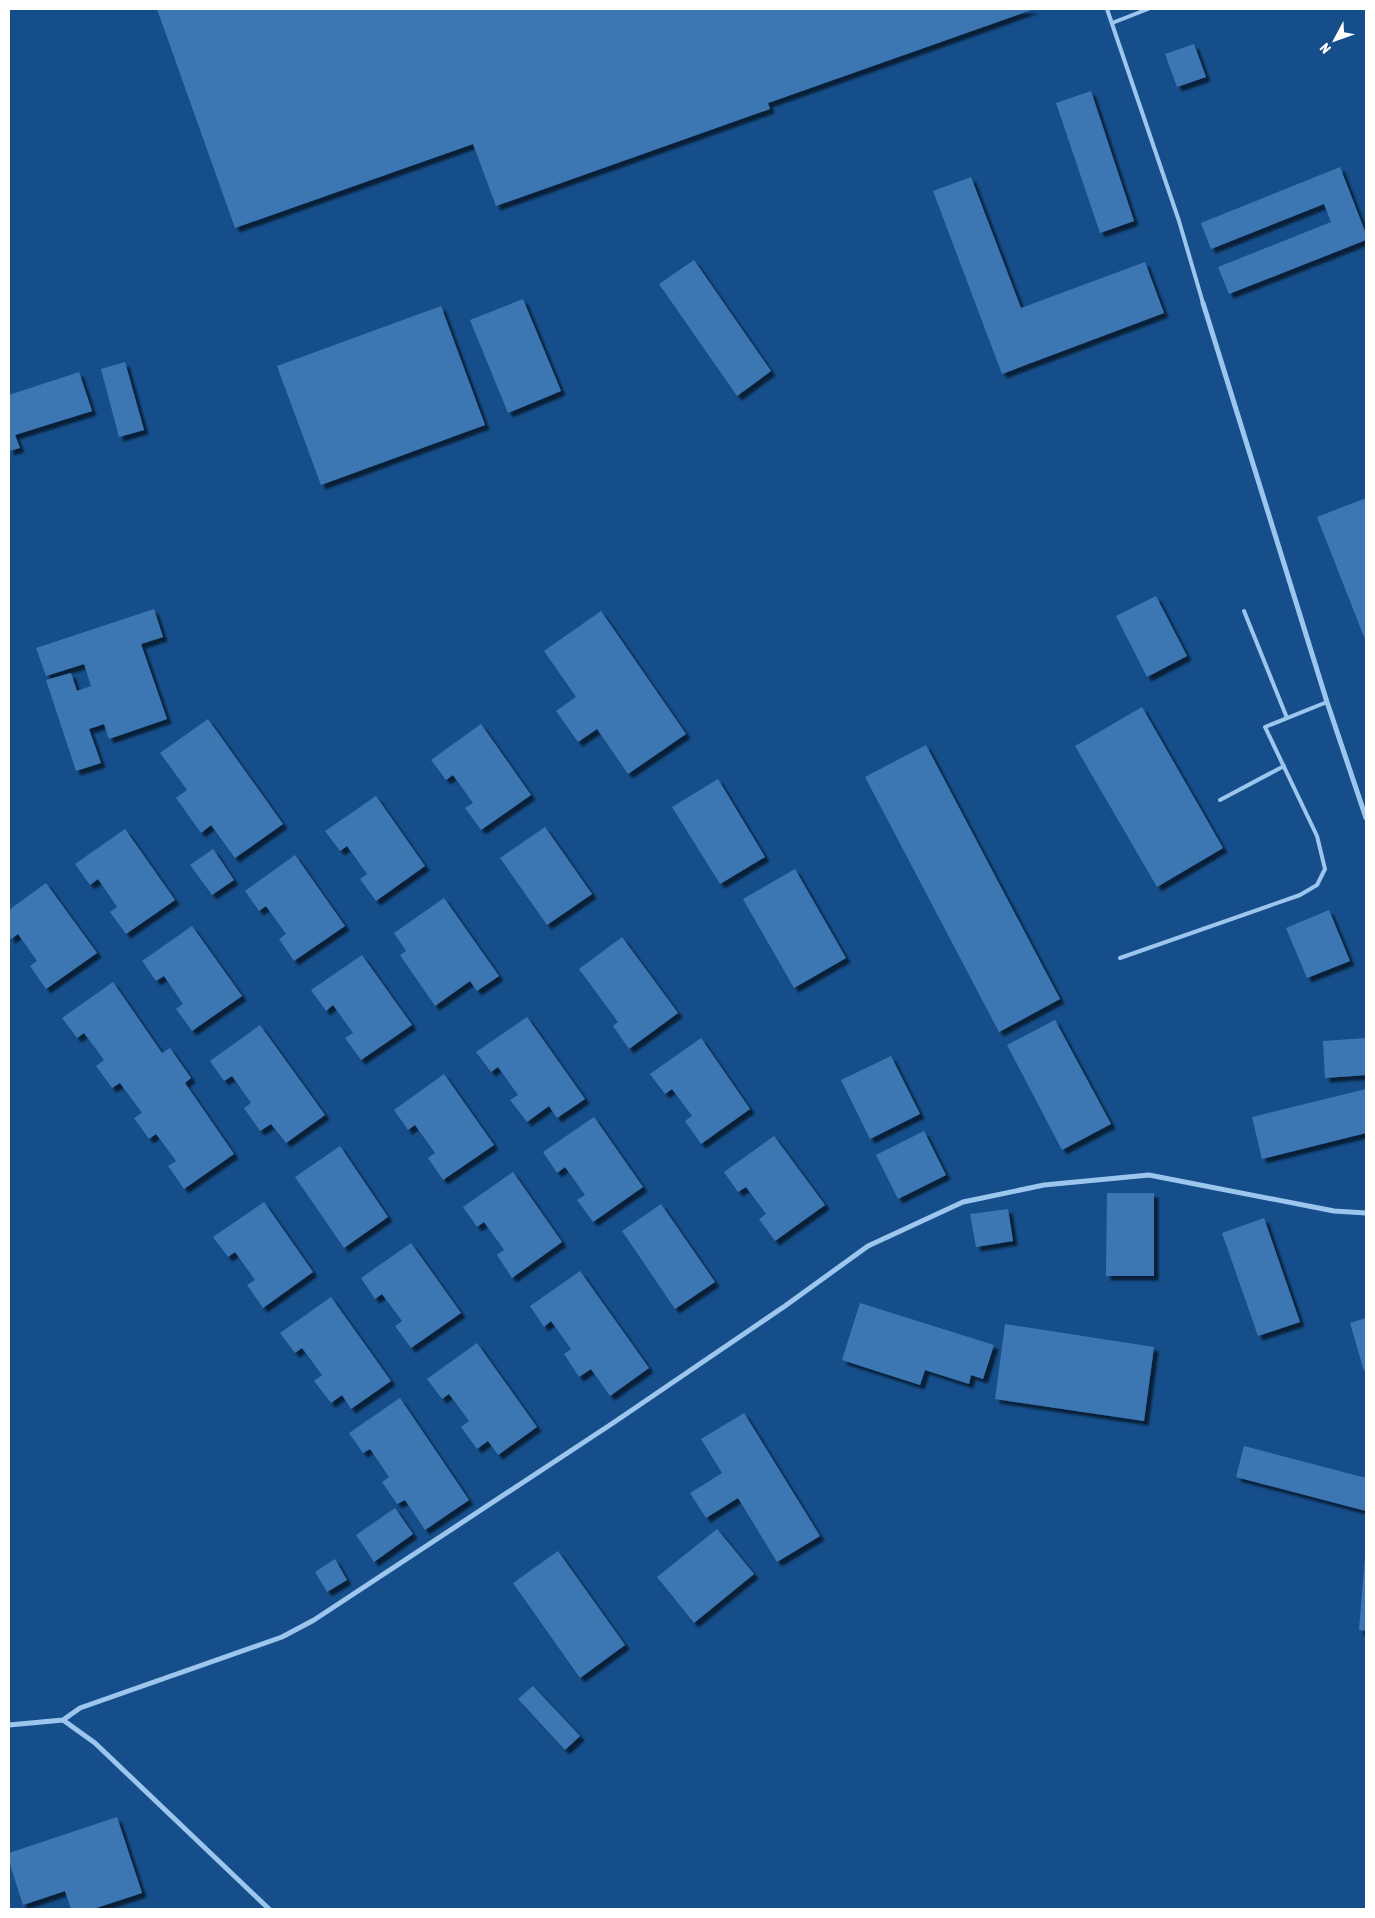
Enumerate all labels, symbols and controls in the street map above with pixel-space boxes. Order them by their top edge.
north arrow [1310,15,1360,65]
text: N [1316,40,1334,57]

